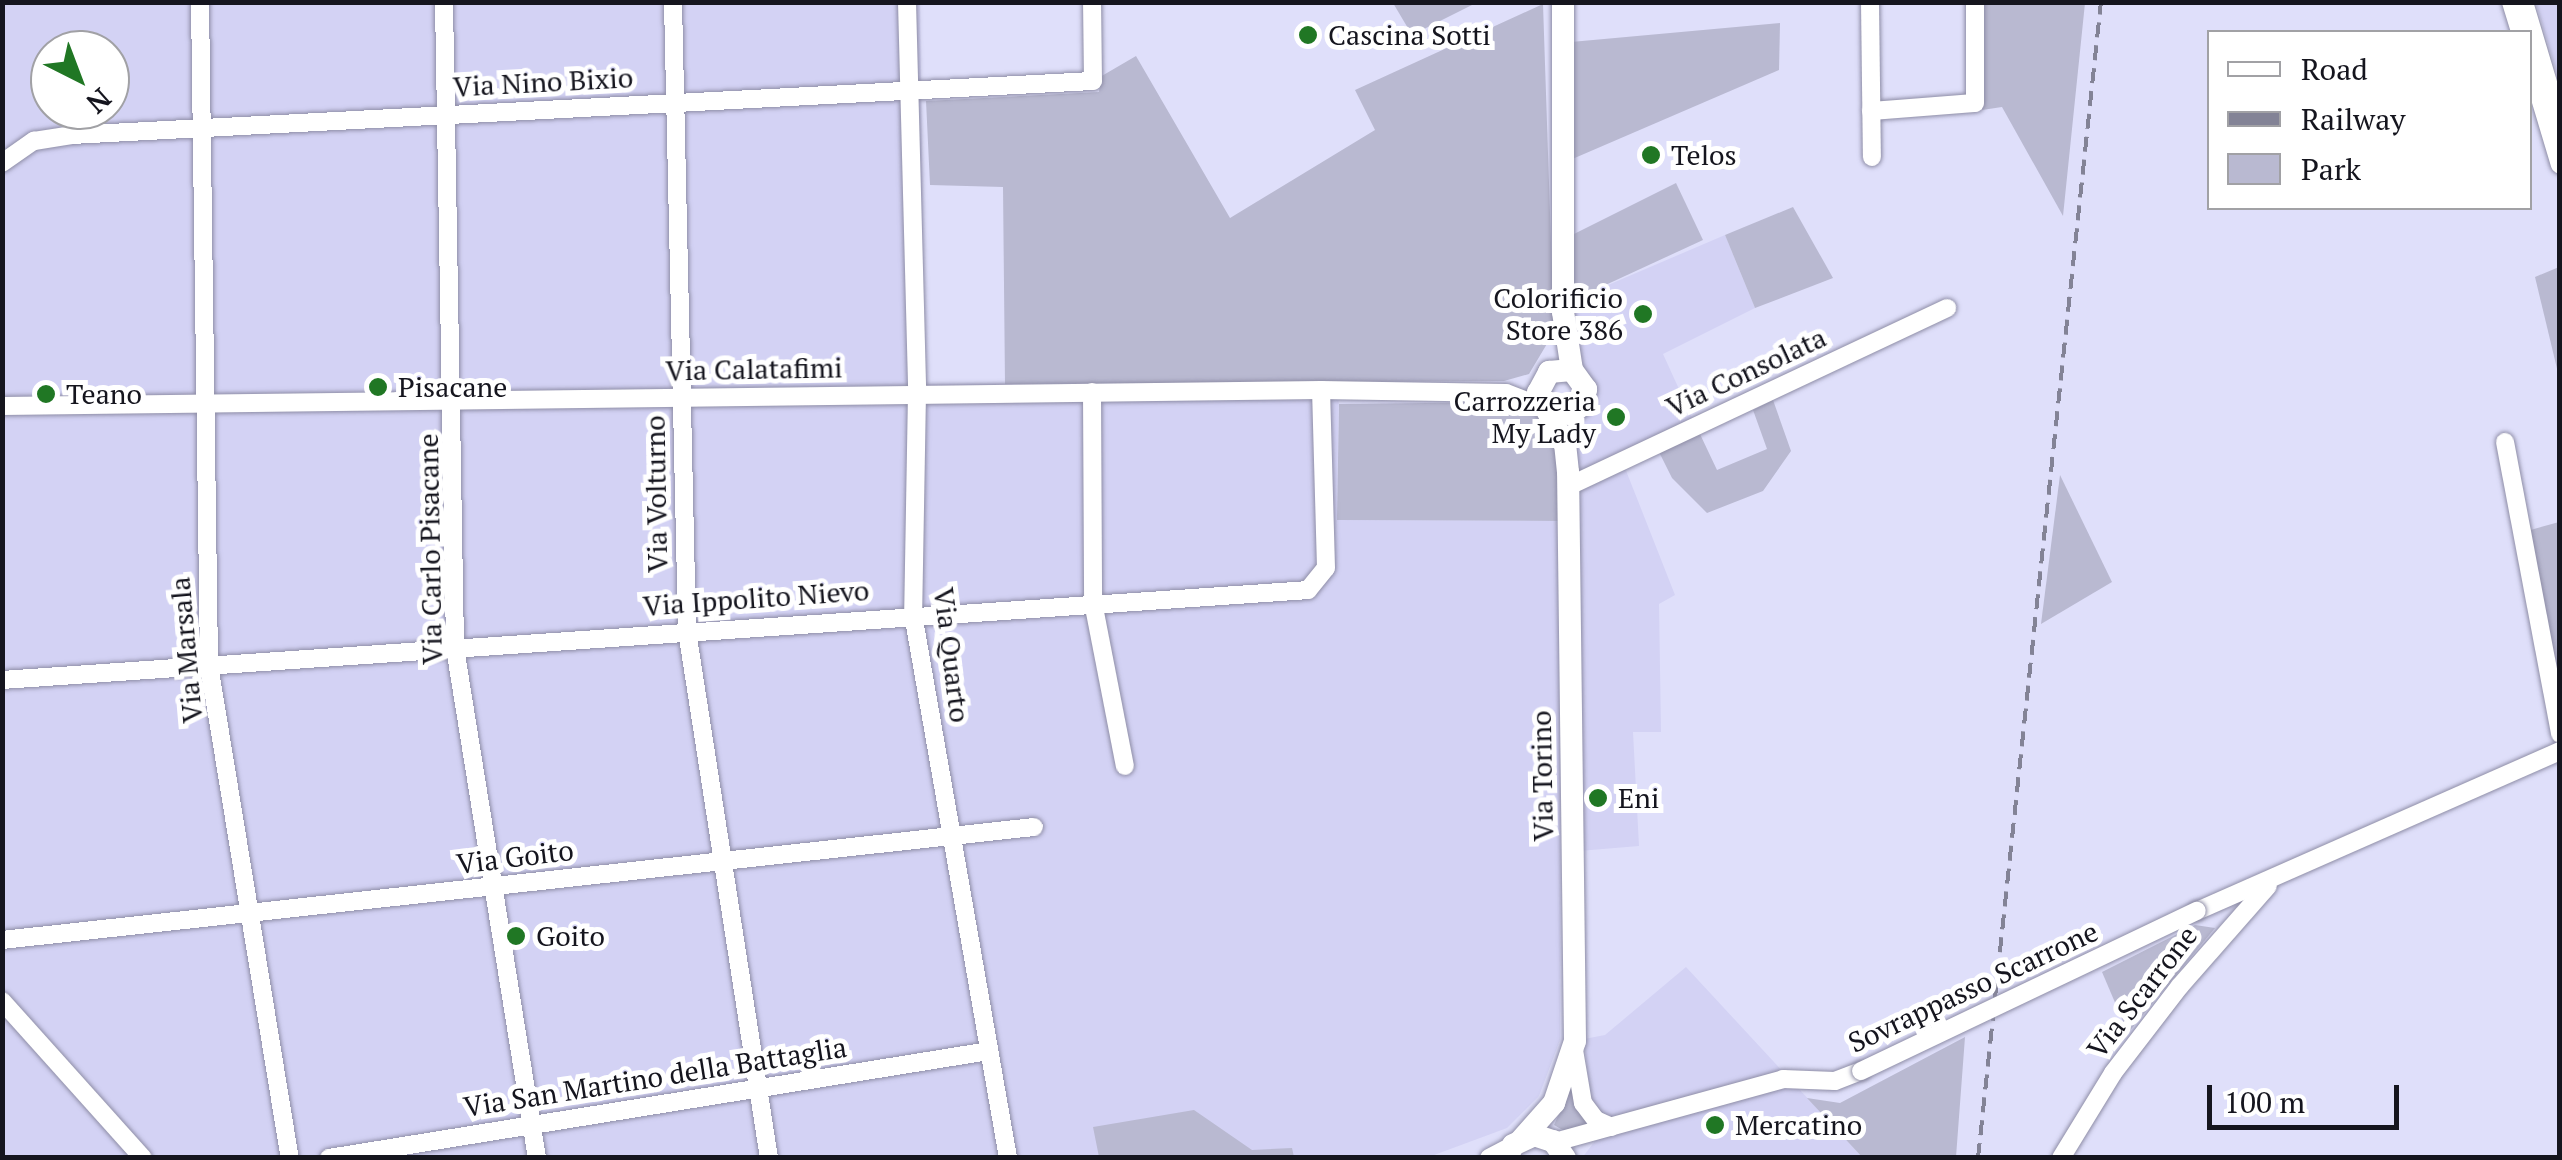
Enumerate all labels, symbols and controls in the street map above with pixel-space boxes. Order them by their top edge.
place label: Cascina Sotti [1328,18,1491,52]
marker: Cascina Sotti [1297,24,1319,46]
north arrow [30,30,130,130]
legend [2207,30,2532,210]
text: Road [2301,49,2368,89]
street label: Via Nino Bixio [452,61,634,103]
text: N [79,80,119,122]
text: Railway [2301,99,2405,139]
place label: Telos [1671,138,1737,172]
marker: Telos [1640,144,1662,166]
text: Park [2301,149,2361,189]
place label: Colorificio Store 386 [1493,281,1623,347]
marker: Colorificio Store 386 [1632,303,1654,325]
street label: Via Consolata [1661,320,1831,424]
street label: Via Calatafimi [665,351,843,387]
place label: Pisacane [398,370,507,404]
marker: Pisacane [367,376,389,398]
place label: Teano [66,377,142,411]
marker: Teano [35,383,57,405]
place label: Carrozzeria My Lady [1453,384,1596,450]
marker: Carrozzeria My Lady [1605,406,1627,428]
street label: Via Volturno [638,415,674,573]
street label: Via Carlo Pisacane [411,433,449,665]
street label: Via Ippolito Nievo [642,573,870,623]
street label: Via Marsala [163,576,209,724]
street label: Via Quarto [927,585,977,725]
street label: Via Torino [1524,710,1560,842]
place label: Eni [1618,781,1659,815]
marker: Eni [1587,787,1609,809]
street label: Via Goito [455,833,575,881]
street label: Sovrappasso Scarrone [1843,914,2103,1060]
place label: Goito [536,919,605,953]
street label: Via Scarrone [2080,919,2204,1065]
marker: Goito [505,925,527,947]
street label: Via San Martino della Battaglia [461,1030,849,1124]
scale bar [2212,1065,2404,1127]
text: 100 m [2224,1082,2305,1122]
place label: Mercatino [1735,1108,1862,1142]
marker: Mercatino [1704,1114,1726,1136]

